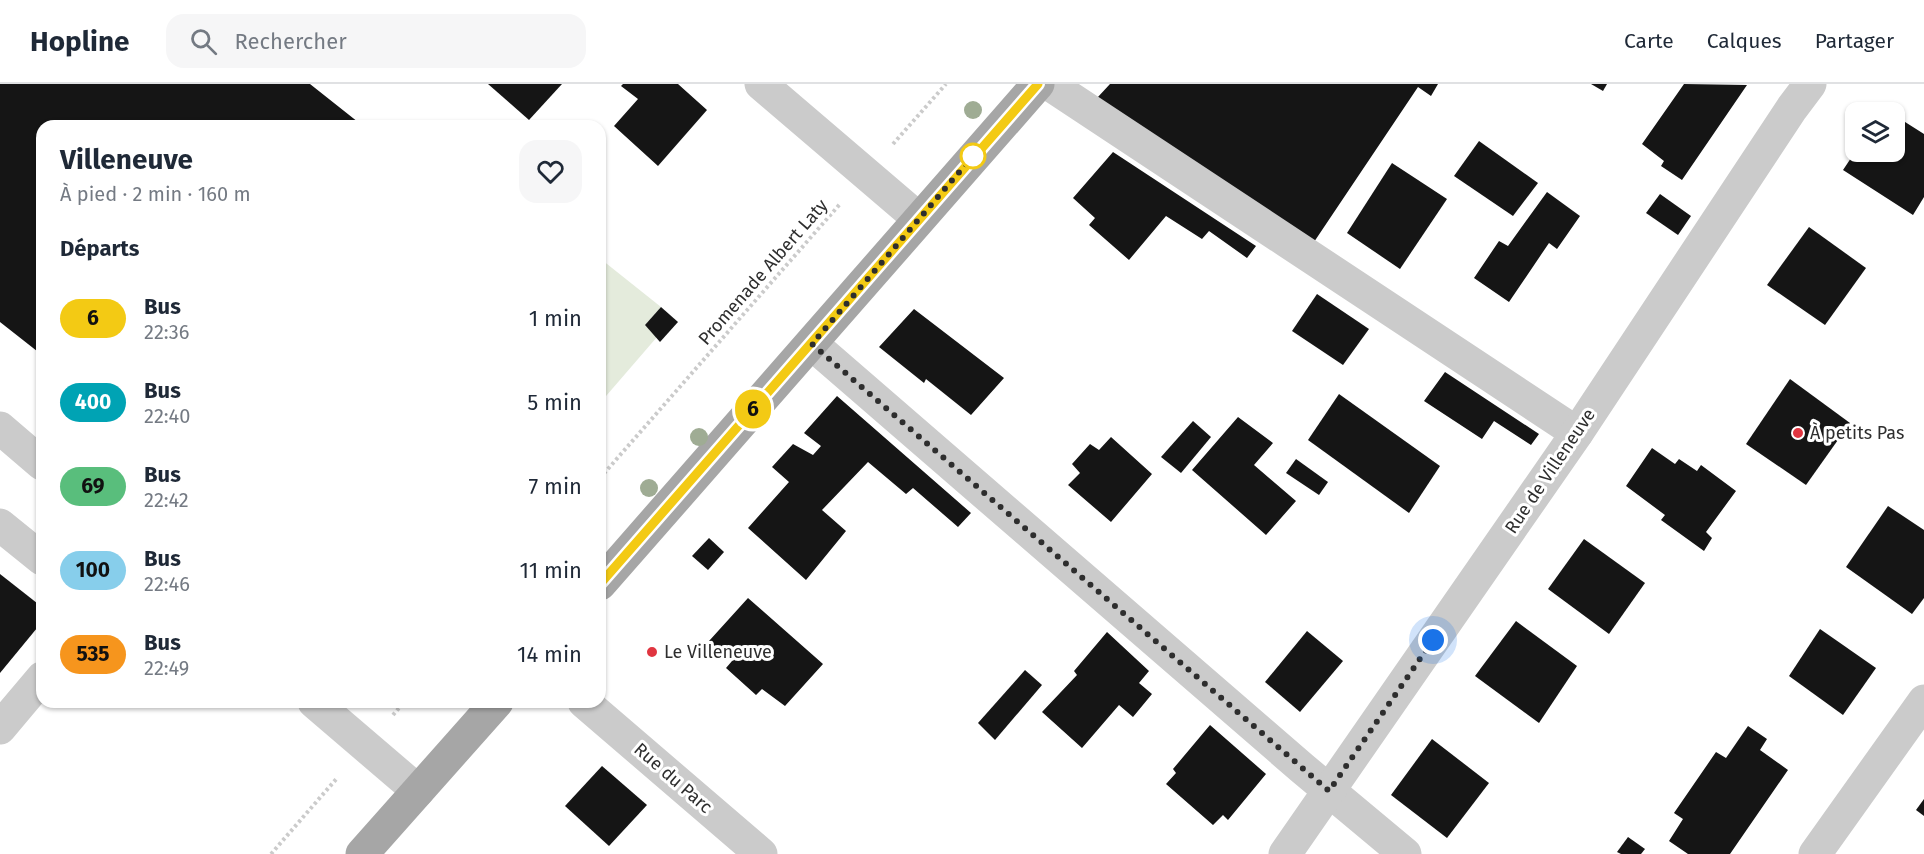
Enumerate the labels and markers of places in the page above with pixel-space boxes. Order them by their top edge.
unlabelled marker [960,143,986,169]
place label: À petits Pas [1810,421,1904,444]
marker: À petits Pas [1791,426,1805,440]
place label: Le Villeneuve [664,641,772,663]
marker: Le Villeneuve [645,645,659,659]

